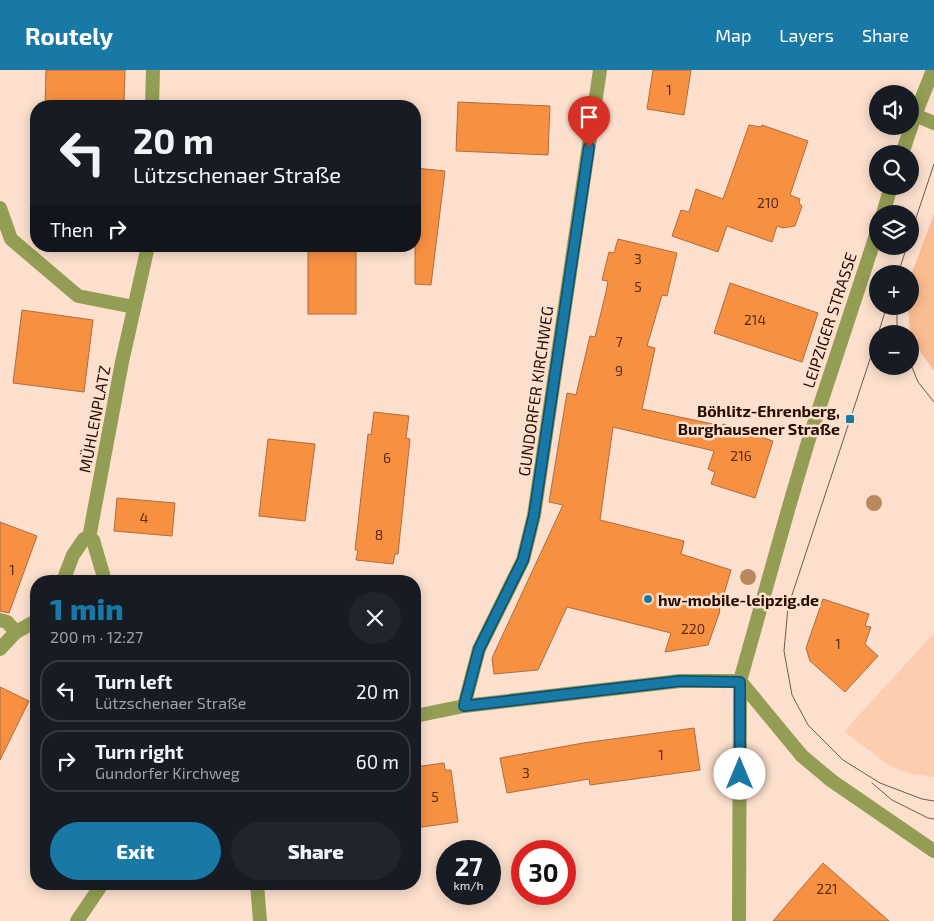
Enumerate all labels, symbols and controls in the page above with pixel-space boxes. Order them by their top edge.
text: Routely [25,21,113,50]
text: Map [715,24,751,46]
text: Layers [779,24,834,46]
text: Share [862,24,909,46]
house number: 1 [666,81,672,98]
map controls [869,85,919,375]
button: sound [869,85,919,135]
pin [568,96,610,147]
icon: arrive [575,103,603,131]
text: 20 m [133,119,214,161]
icon: left [50,120,115,185]
button: search [869,145,919,195]
text: Lützschenaer Straße [133,161,341,187]
house number: 210 [757,194,779,211]
button: layers [869,205,919,255]
icon: right [103,215,131,243]
text: Then [50,218,93,241]
house number: 3 [634,250,642,267]
street label: LEIPZIGER STRASSE [798,250,860,390]
button: + [869,265,919,315]
house number: 5 [634,278,642,295]
street label: GUNDORFER KIRCHWEG [514,305,556,477]
house number: 214 [744,311,766,328]
button: − [869,325,919,375]
house number: 7 [615,333,623,350]
house number: 9 [615,362,623,379]
street label: MÜHLENPLATZ [74,364,114,474]
place label: Böhlitz-Ehrenberg, Burghausener Straße [678,401,840,438]
marker: Böhlitz-Ehrenberg, Burghausener Straße [844,413,856,425]
house number: 216 [730,447,752,464]
house number: 6 [383,449,391,466]
house number: 4 [140,509,148,526]
house number: 8 [375,526,383,543]
house number: 1 [9,561,15,578]
text: 1 min [50,590,124,626]
place label: hw-mobile-leipzig.de [658,590,819,609]
button: close [349,592,401,644]
marker: hw-mobile-leipzig.de [642,593,654,605]
house number: 220 [681,620,705,637]
text: 200 m · 12:27 [50,627,143,646]
house number: 1 [835,635,841,652]
text: Turn left [95,670,172,693]
icon: left [52,677,80,705]
text: 20 m [356,680,399,703]
text: Lützschenaer Straße [95,693,246,712]
text: Turn right [95,740,183,763]
house number: 1 [658,746,664,763]
icon: right [52,747,80,775]
position arrow [713,747,765,799]
text: 60 m [356,750,399,773]
text: Gundorfer Kirchweg [95,763,240,782]
house number: 3 [522,764,530,781]
house number: 5 [431,788,439,805]
button: Exit [50,822,221,880]
button: Share [231,822,401,880]
speed limit sign: 30 [511,840,576,905]
text: 27 [455,851,482,881]
text: km/h [454,878,483,892]
house number: 221 [816,880,838,897]

